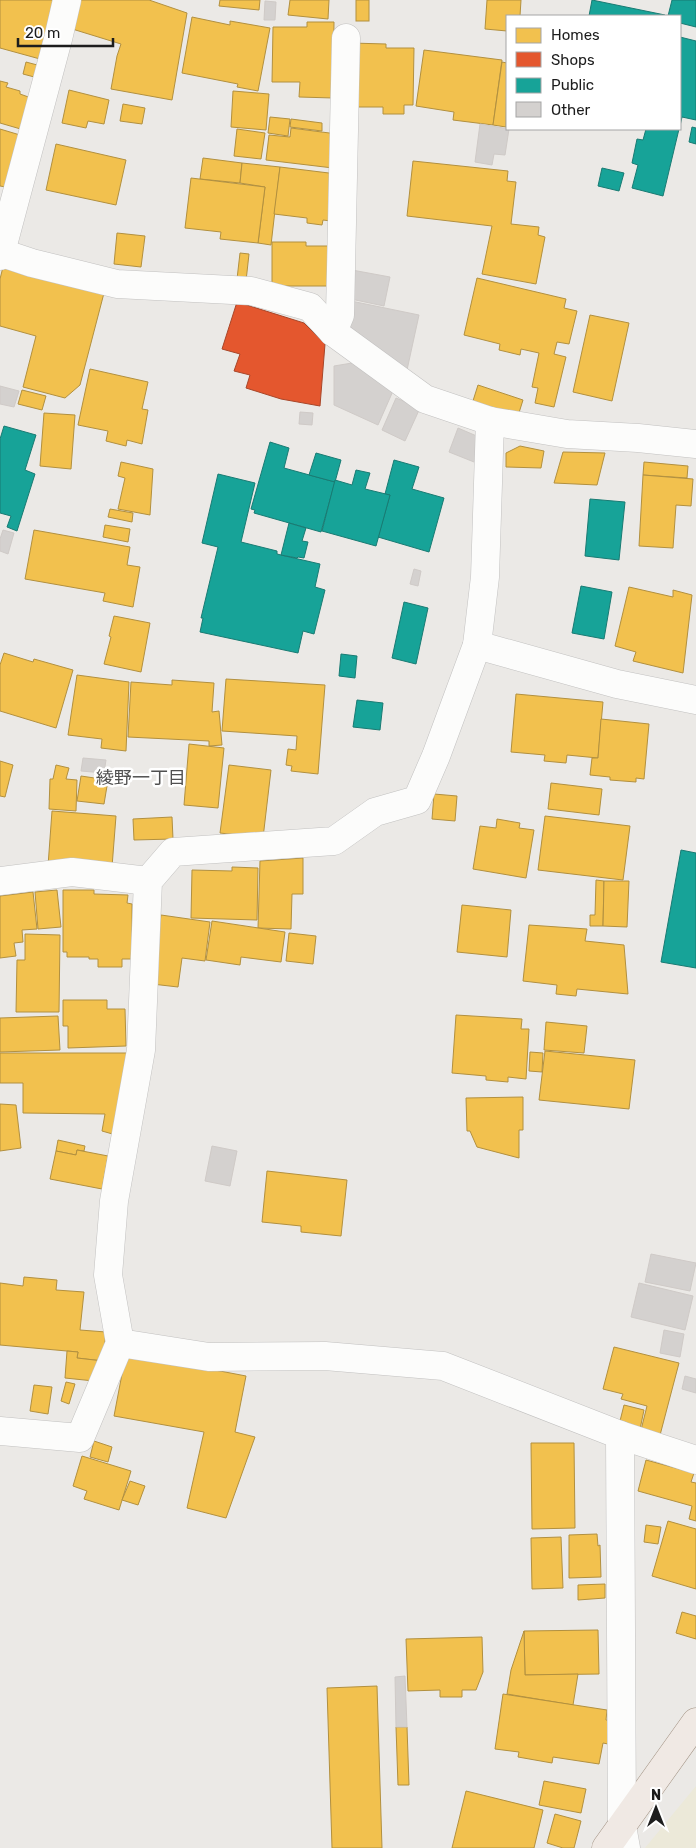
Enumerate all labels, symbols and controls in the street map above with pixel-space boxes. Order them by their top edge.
scale bar [18,15,112,47]
legend [506,15,681,130]
text: 20 m [25,24,60,42]
text: Homes [551,26,600,44]
text: Shops [551,51,595,69]
text: Public [551,76,594,94]
text: Other [551,101,591,119]
district label: 綾野一丁目 [96,767,186,789]
north arrow [631,1783,681,1833]
text: N [651,1787,661,1804]

